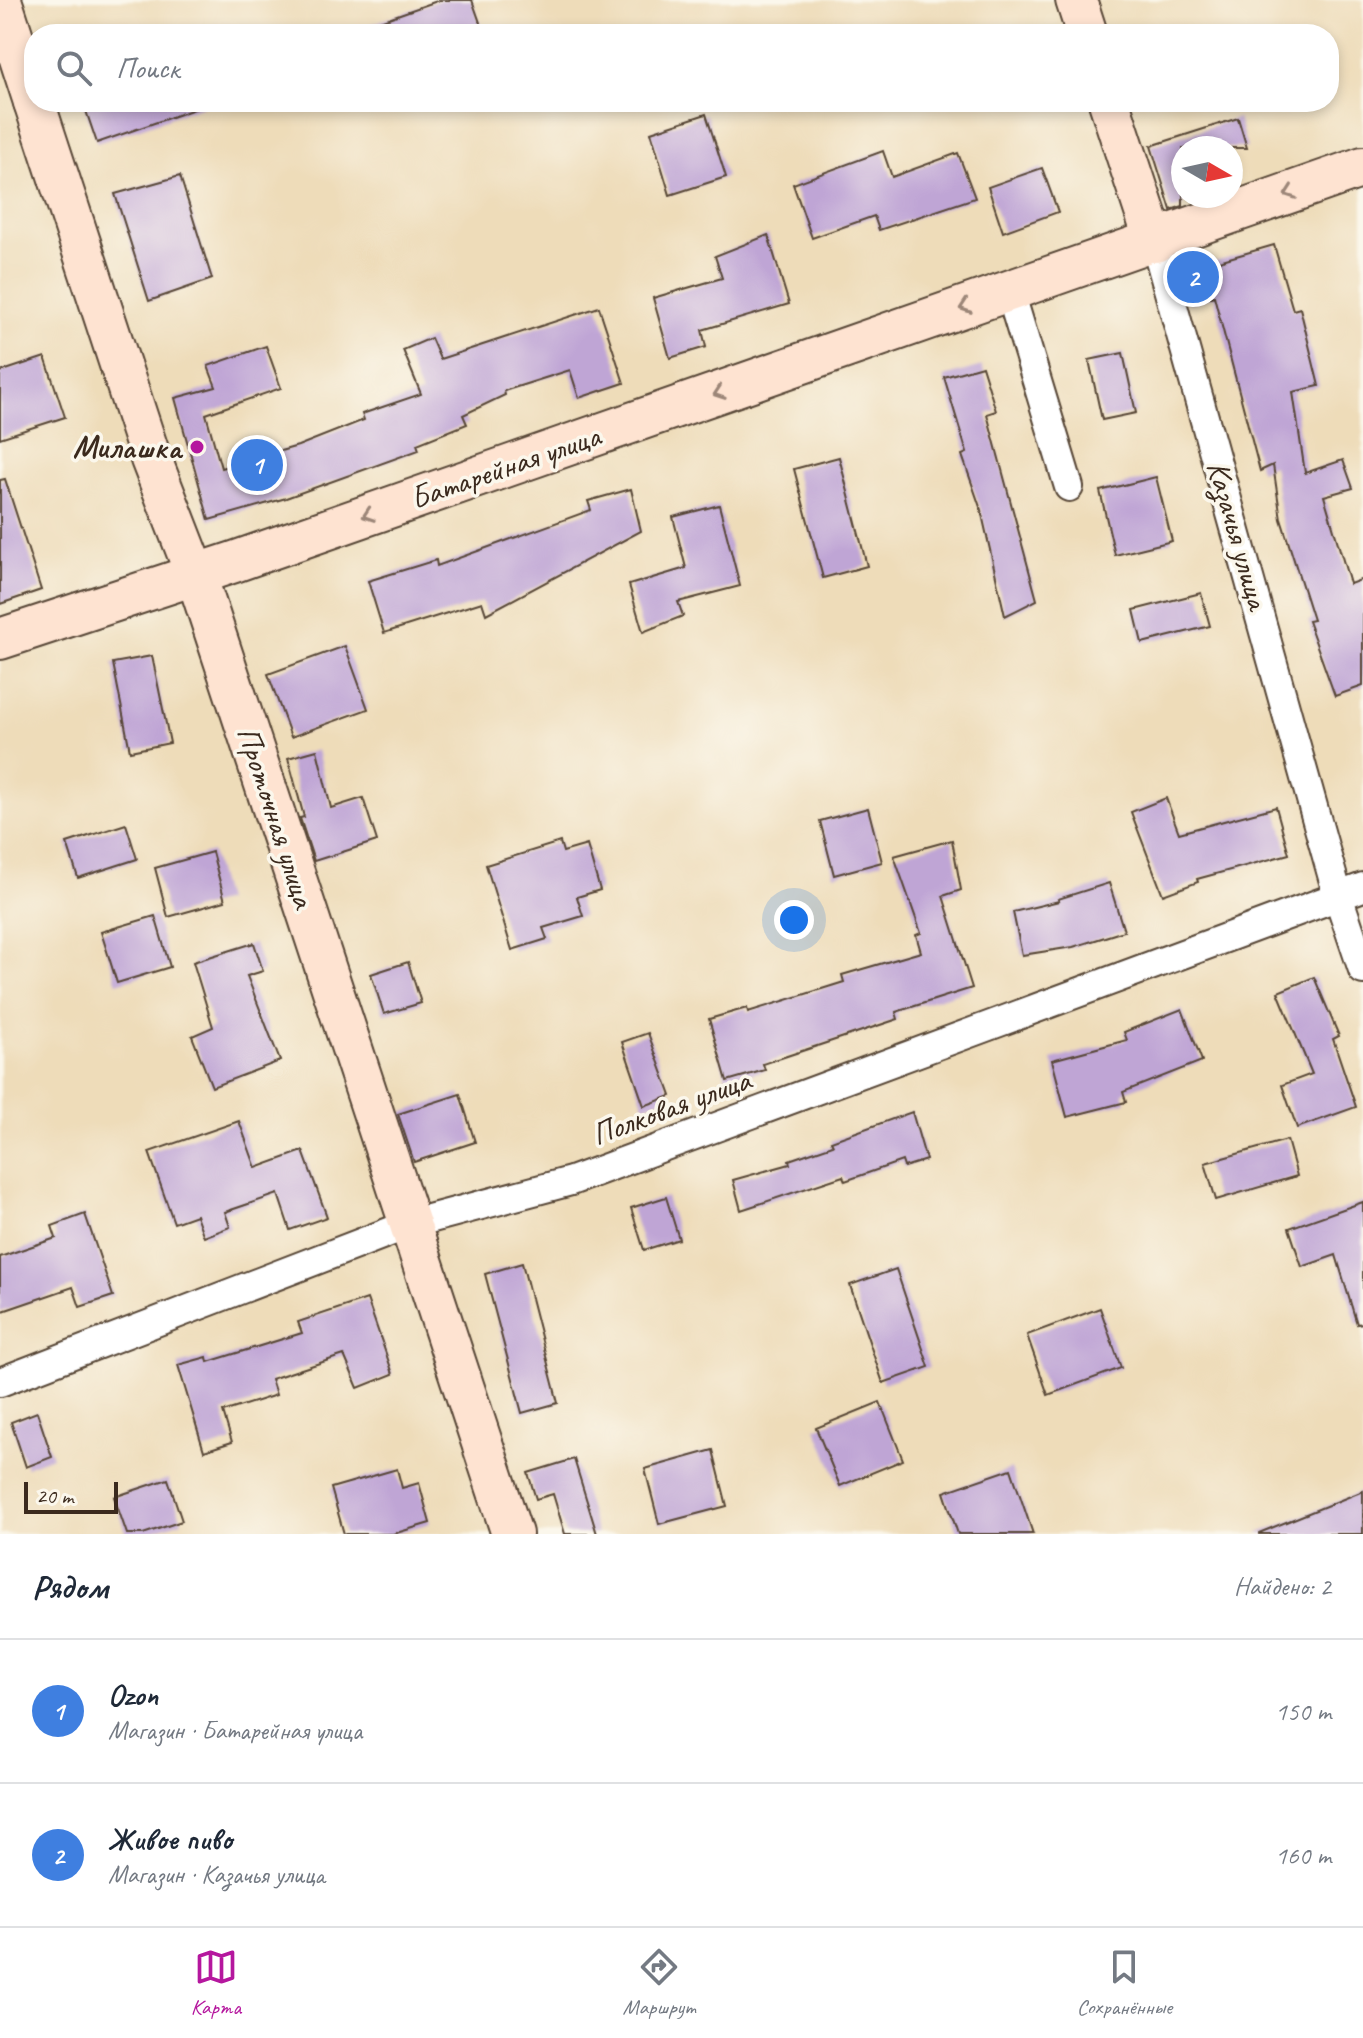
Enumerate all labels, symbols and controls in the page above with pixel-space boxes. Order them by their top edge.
search box [24,24,1339,112]
icon: search [52,46,96,90]
text: Поиск [116,49,179,87]
north arrow [1171,136,1243,208]
one-way arrow [1283,184,1297,200]
pin: 2 [1167,247,1219,307]
one-way arrow [959,298,973,314]
one-way arrow [713,383,727,399]
street label: Батарейная улица [405,415,607,519]
place label: Милашка [73,427,184,468]
pin: 1 [231,435,283,495]
marker: Милашка [188,438,206,456]
street label: Казачья улица [1197,456,1279,616]
one-way arrow [362,505,376,522]
street label: Проточная улица [227,721,325,915]
your location [774,900,814,940]
street label: Полковая улица [586,1059,758,1155]
scale bar [24,1478,118,1514]
text: 20 m [36,1482,73,1510]
text: Рядом [32,1565,108,1608]
text: Найдено: 2 [1234,1570,1331,1603]
text: Ozon [108,1676,158,1714]
text: 1 [52,1695,64,1728]
text: 150 m [1275,1695,1331,1728]
text: Магазин · Батарейная улица [108,1714,362,1747]
text: Живое пиво [108,1820,232,1858]
text: 2 [52,1839,64,1872]
text: 160 m [1275,1839,1331,1872]
text: Магазин · Казачья улица [108,1858,325,1891]
tab: Карта [191,1945,241,2021]
tab: Маршрут [623,1945,695,2021]
tab: Сохранённые [1077,1945,1172,2021]

